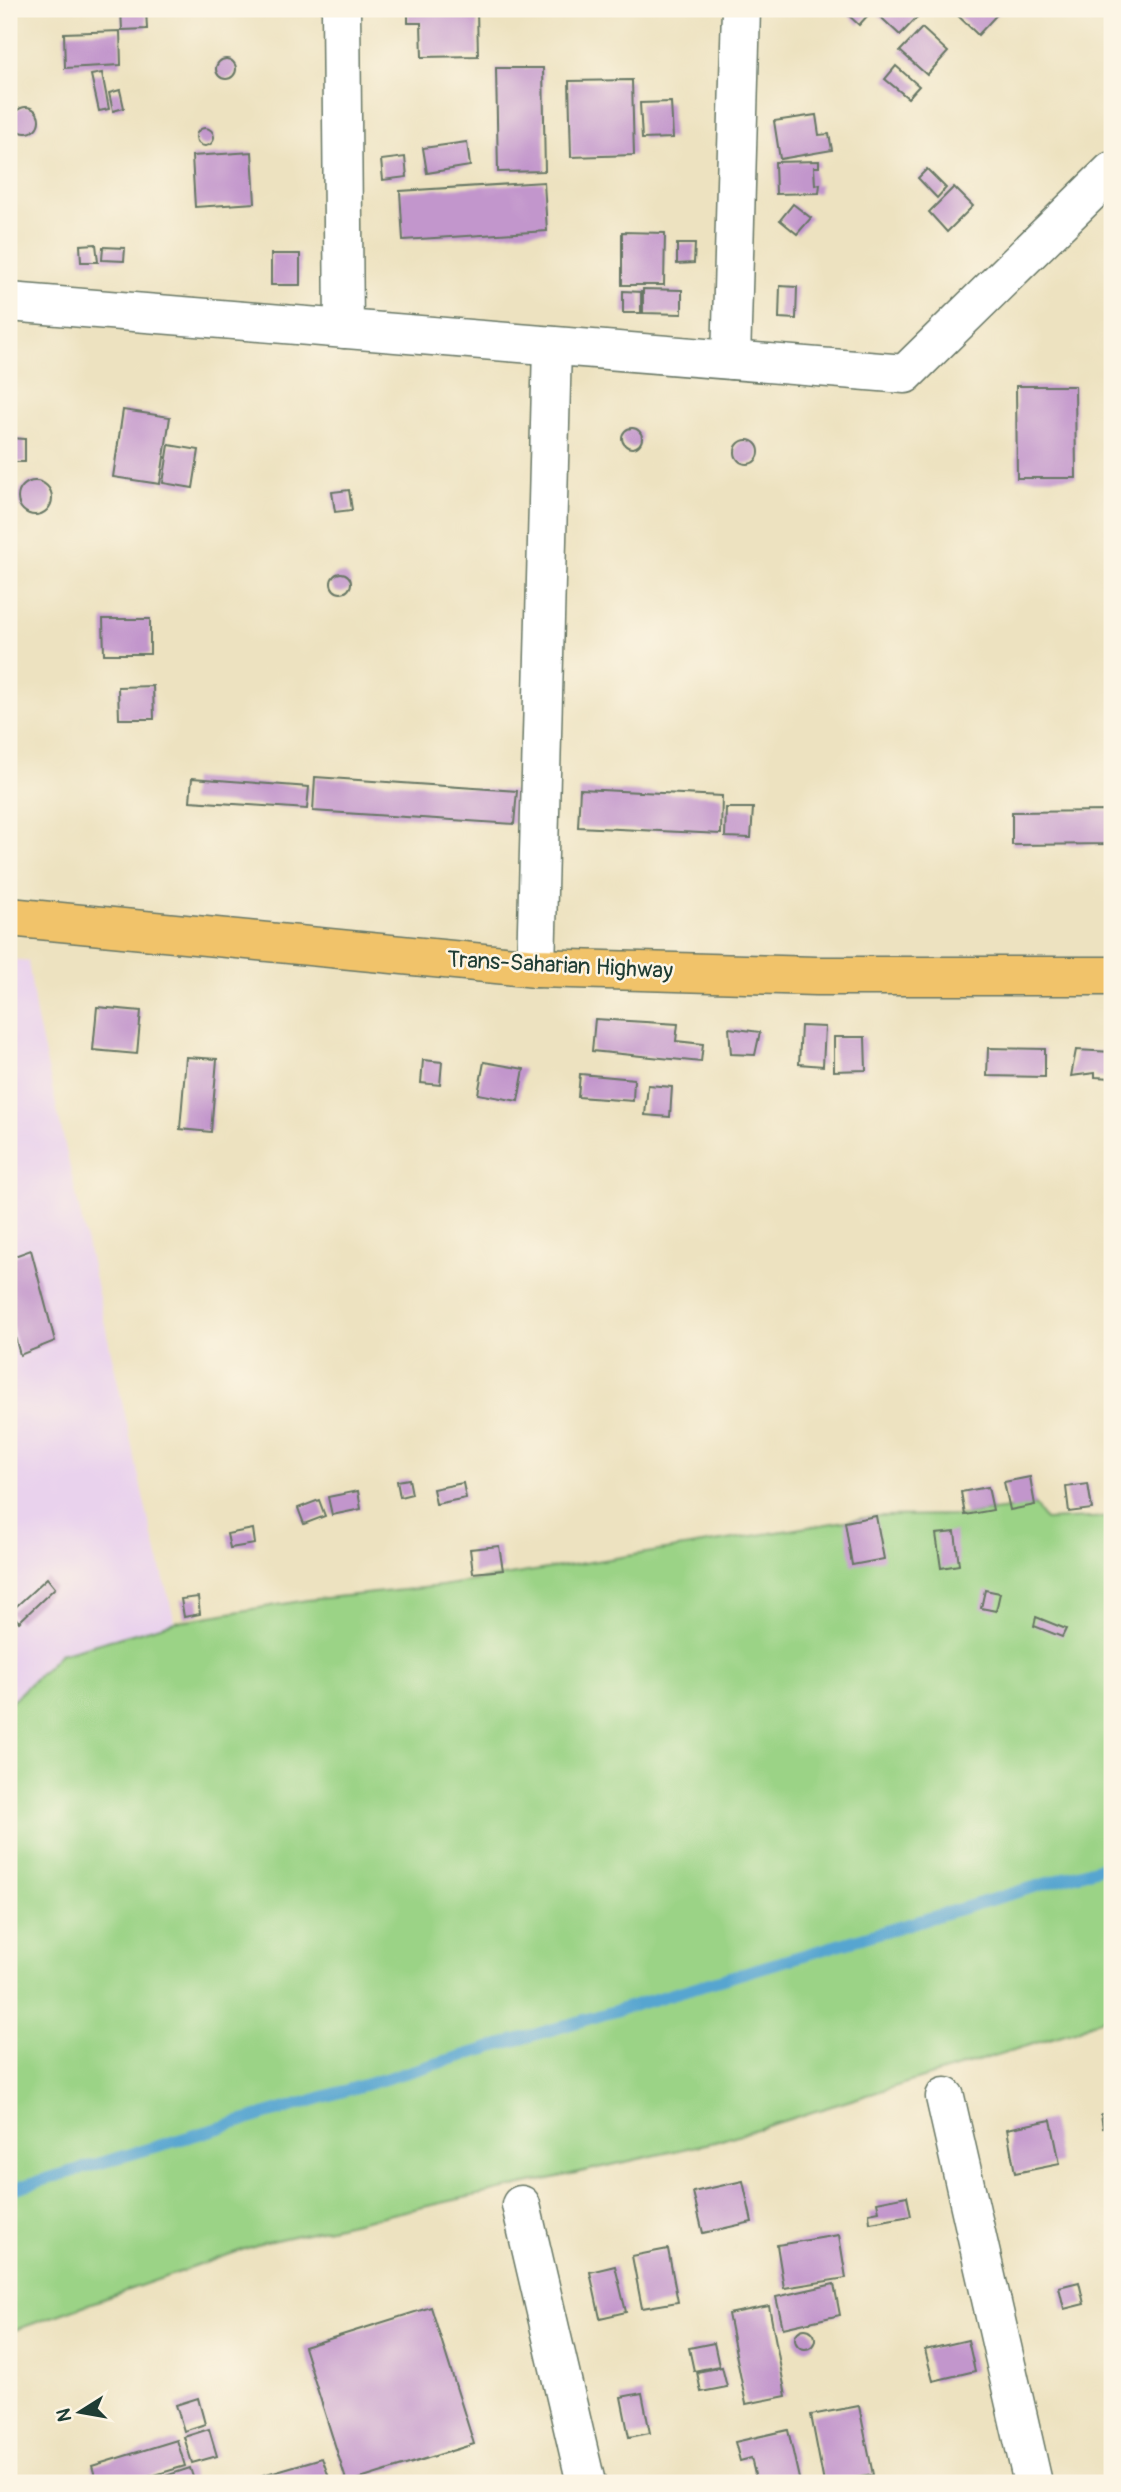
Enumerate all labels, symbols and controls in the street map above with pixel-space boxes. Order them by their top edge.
street label: Trans-Saharian Highway [446,945,674,985]
north arrow [46,2376,116,2446]
text: N [51,2406,77,2424]

